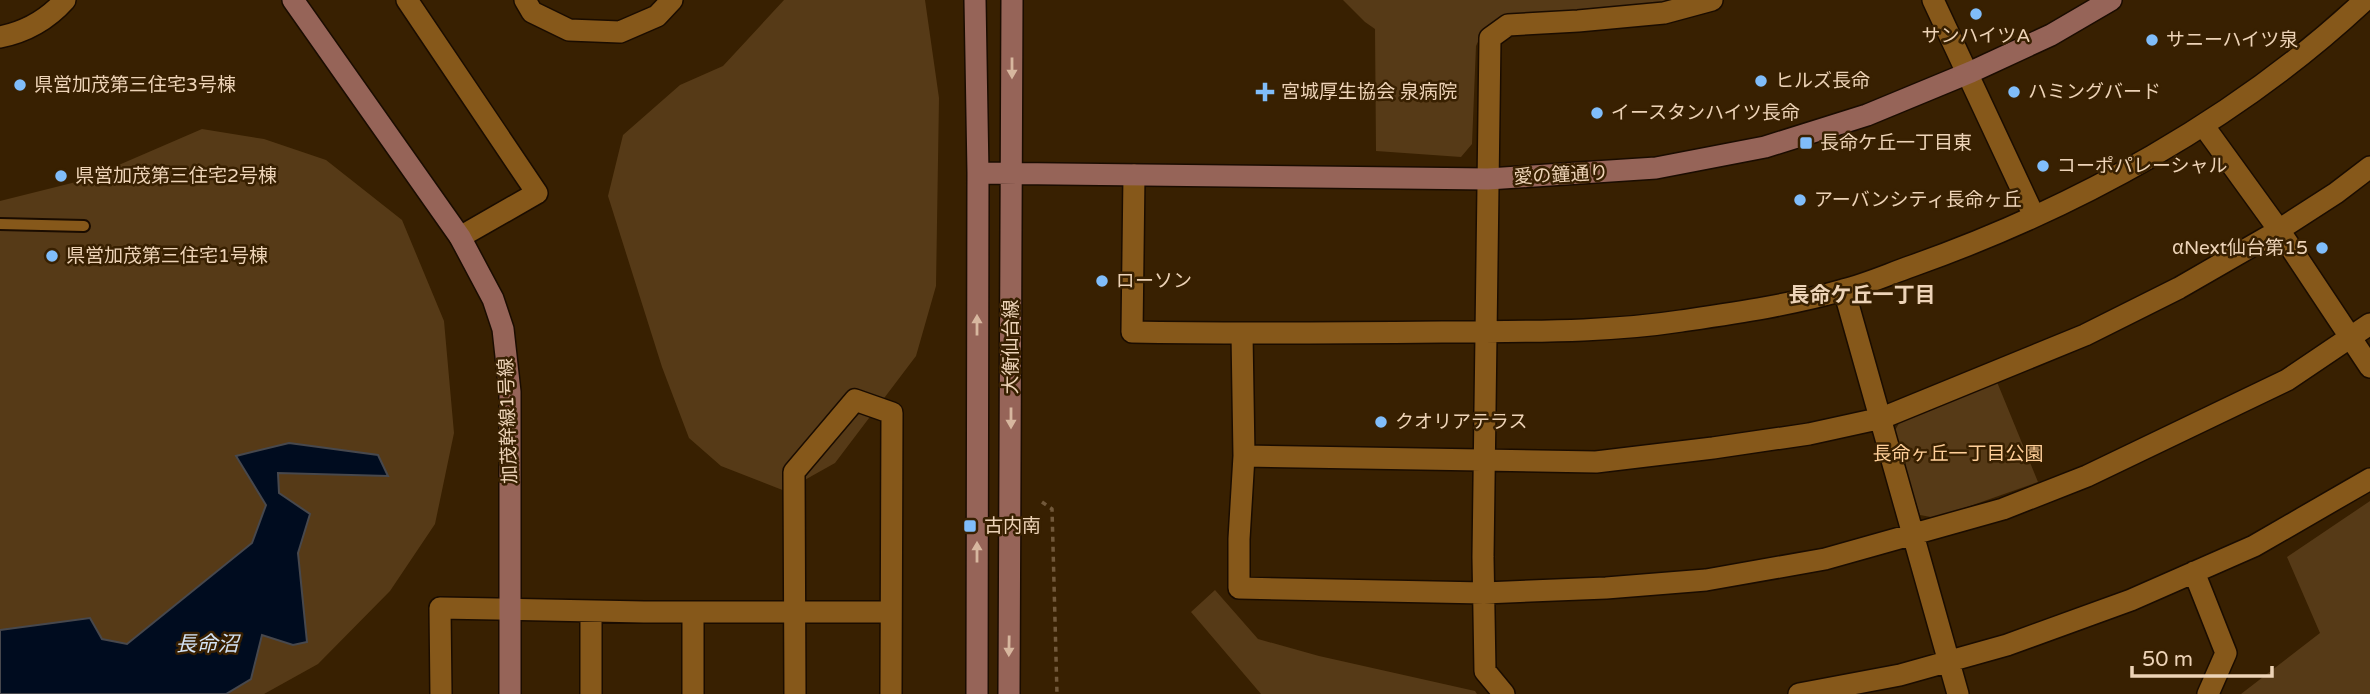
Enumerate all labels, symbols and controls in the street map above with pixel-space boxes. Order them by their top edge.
marker: サンハイツA [1968,6,1984,22]
place label: サンハイツA [1922,25,2030,47]
place label: サニーハイツ泉 [2166,29,2298,51]
marker: サニーハイツ泉 [2144,32,2160,48]
one-way arrow [1006,57,1018,79]
place label: ヒルズ長命 [1775,70,1870,92]
marker: ヒルズ長命 [1753,73,1769,89]
place label: 県営加茂第三住宅3号棟 [34,74,236,96]
marker: 県営加茂第三住宅3号棟 [12,77,28,93]
place label: 宮城厚生協会 泉病院 [1281,81,1457,103]
place label: ハミングバード [2028,81,2161,103]
marker: 宮城厚生協会 泉病院 [1255,82,1275,102]
marker: ハミングバード [2006,84,2022,100]
place label: イースタンハイツ長命 [1611,102,1800,124]
marker: イースタンハイツ長命 [1589,105,1605,121]
place label: 長命ケ丘一丁目東 [1820,132,1972,154]
marker: 長命ケ丘一丁目東 [1798,135,1814,151]
place label: コーポパレーシャル [2057,155,2228,177]
marker: コーポパレーシャル [2035,158,2051,174]
street label: 愛の鐘通り [1513,162,1609,188]
place label: 県営加茂第三住宅2号棟 [75,165,277,187]
marker: 県営加茂第三住宅2号棟 [53,168,69,184]
place label: アーバンシティ長命ヶ丘 [1814,189,2021,211]
marker: アーバンシティ長命ヶ丘 [1792,192,1808,208]
place label: αNext仙台第15 [2172,237,2308,259]
marker: αNext仙台第15 [2314,240,2330,256]
place label: 県営加茂第三住宅1号棟 [66,245,268,267]
marker: 県営加茂第三住宅1号棟 [44,248,60,264]
place label: ローソン [1116,270,1192,292]
marker: ローソン [1094,273,1110,289]
district label: 長命ケ丘一丁目 [1789,283,1936,308]
street label: 大衡仙台線 [1000,299,1022,395]
one-way arrow [971,314,983,336]
street label: 加茂幹線1号線 [495,358,521,484]
one-way arrow [1005,407,1017,429]
place label: クオリアテラス [1395,411,1528,433]
marker: クオリアテラス [1373,414,1389,430]
park label: 長命ヶ丘一丁目公園 [1872,443,2044,465]
place label: 古内南 [984,515,1041,537]
marker: 古内南 [962,518,978,534]
one-way arrow [971,541,983,563]
water label: 長命沼 [176,632,241,657]
scale bar [2132,634,2272,678]
one-way arrow [1003,635,1015,657]
text: 50 m [2142,647,2193,672]

